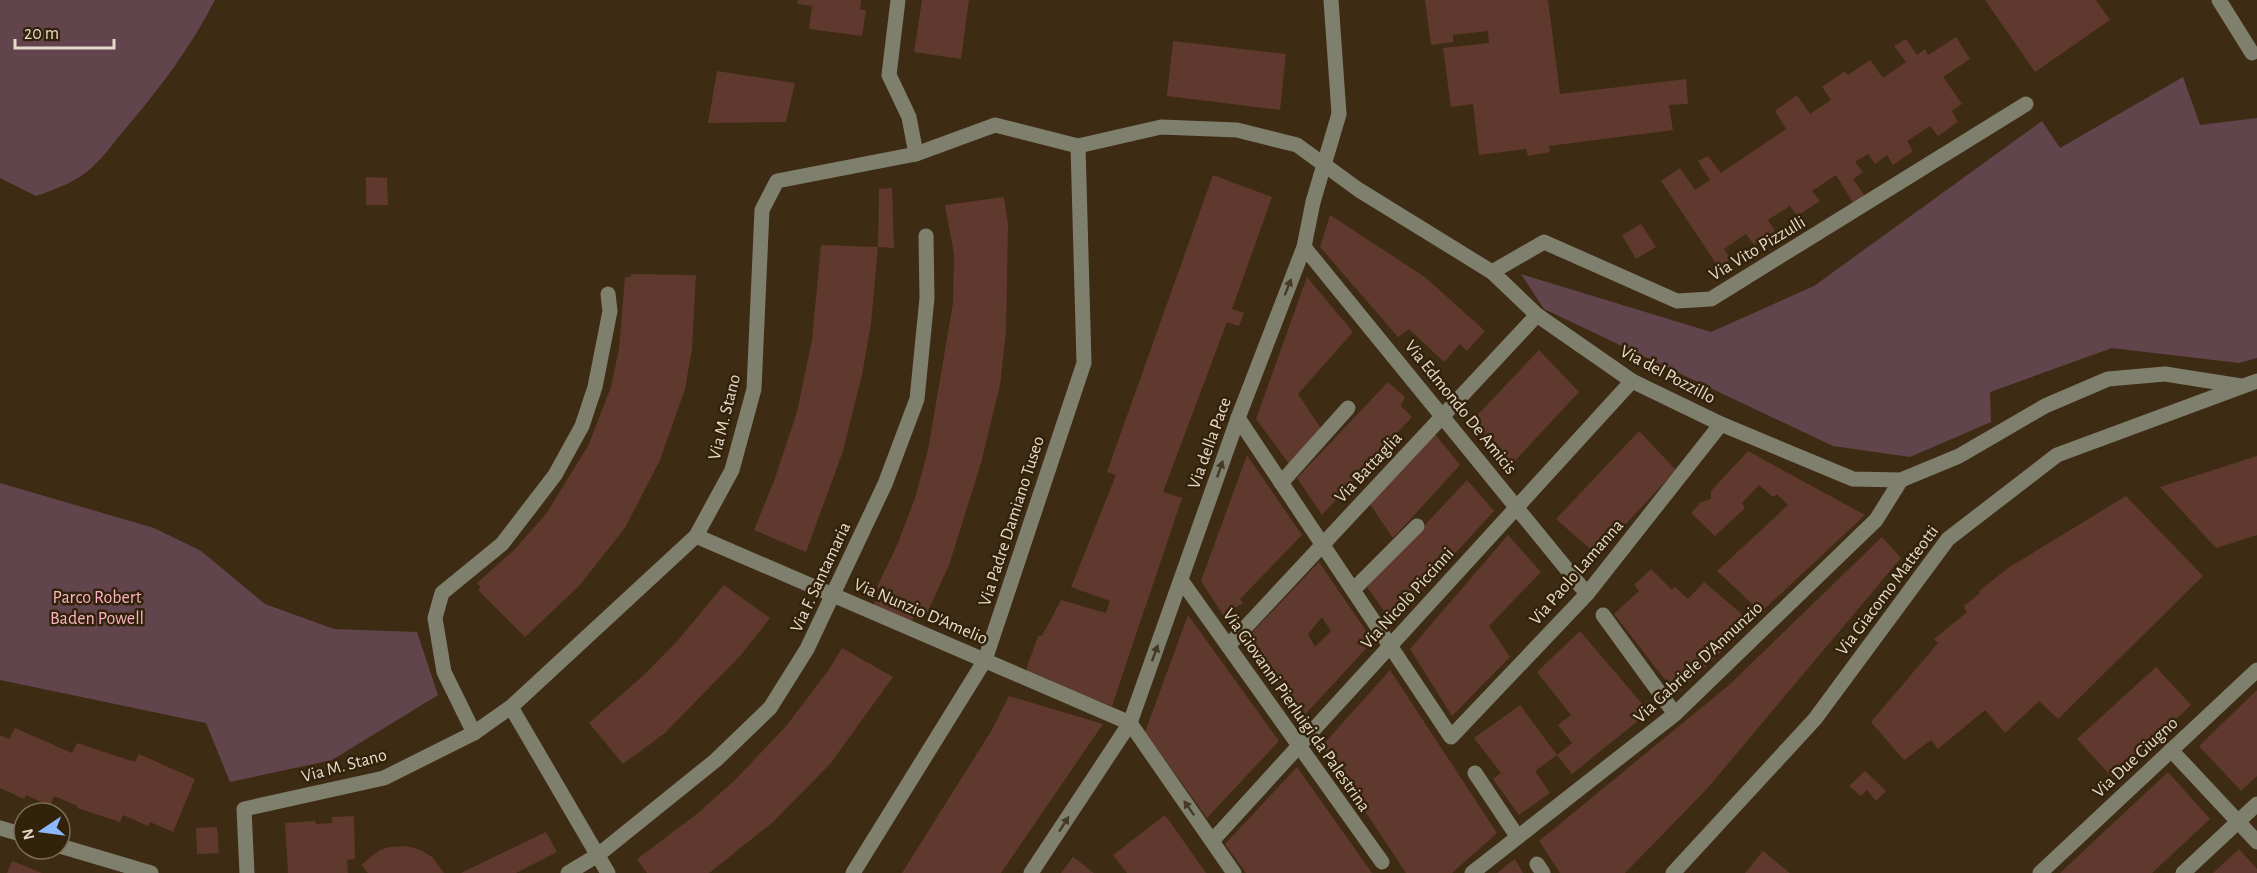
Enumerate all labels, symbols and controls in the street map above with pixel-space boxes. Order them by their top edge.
scale bar [15,12,114,50]
text: 20 m [24,25,59,43]
street label: Via Vito Pizzulli [1706,213,1809,285]
one-way arrow [1284,278,1294,296]
street label: Via Edmondo De Amicis [1401,337,1520,478]
street label: Via del Pozzillo [1617,342,1718,408]
street label: Via M. Stano [706,372,744,462]
street label: Via della Pace [1185,395,1235,492]
street label: Via Battaglia [1332,429,1406,507]
street label: Via Padre Damiano Tuseo [976,434,1048,609]
one-way arrow [1215,460,1225,478]
street label: Via Paolo Lamanna [1526,517,1627,629]
street label: Via F. Santamaria [788,520,854,635]
street label: Via Giacomo Matteotti [1833,522,1942,659]
street label: Via Nicolò Piccinni [1358,545,1458,653]
street label: Via Nunzio D'Amelio [851,576,990,648]
park label: Parco Robert Baden Powell [50,589,144,628]
street label: Via Gabriele D'Annunzio [1631,598,1767,727]
street label: Via Giovanni Pierluigi da Palestrina [1219,606,1373,815]
one-way arrow [1150,644,1160,662]
street label: Via Due Giugno [2090,714,2182,802]
street label: Via M. Stano [300,746,389,786]
one-way arrow [1183,800,1195,816]
north arrow [12,801,72,861]
one-way arrow [1058,816,1069,832]
text: N [19,827,37,841]

